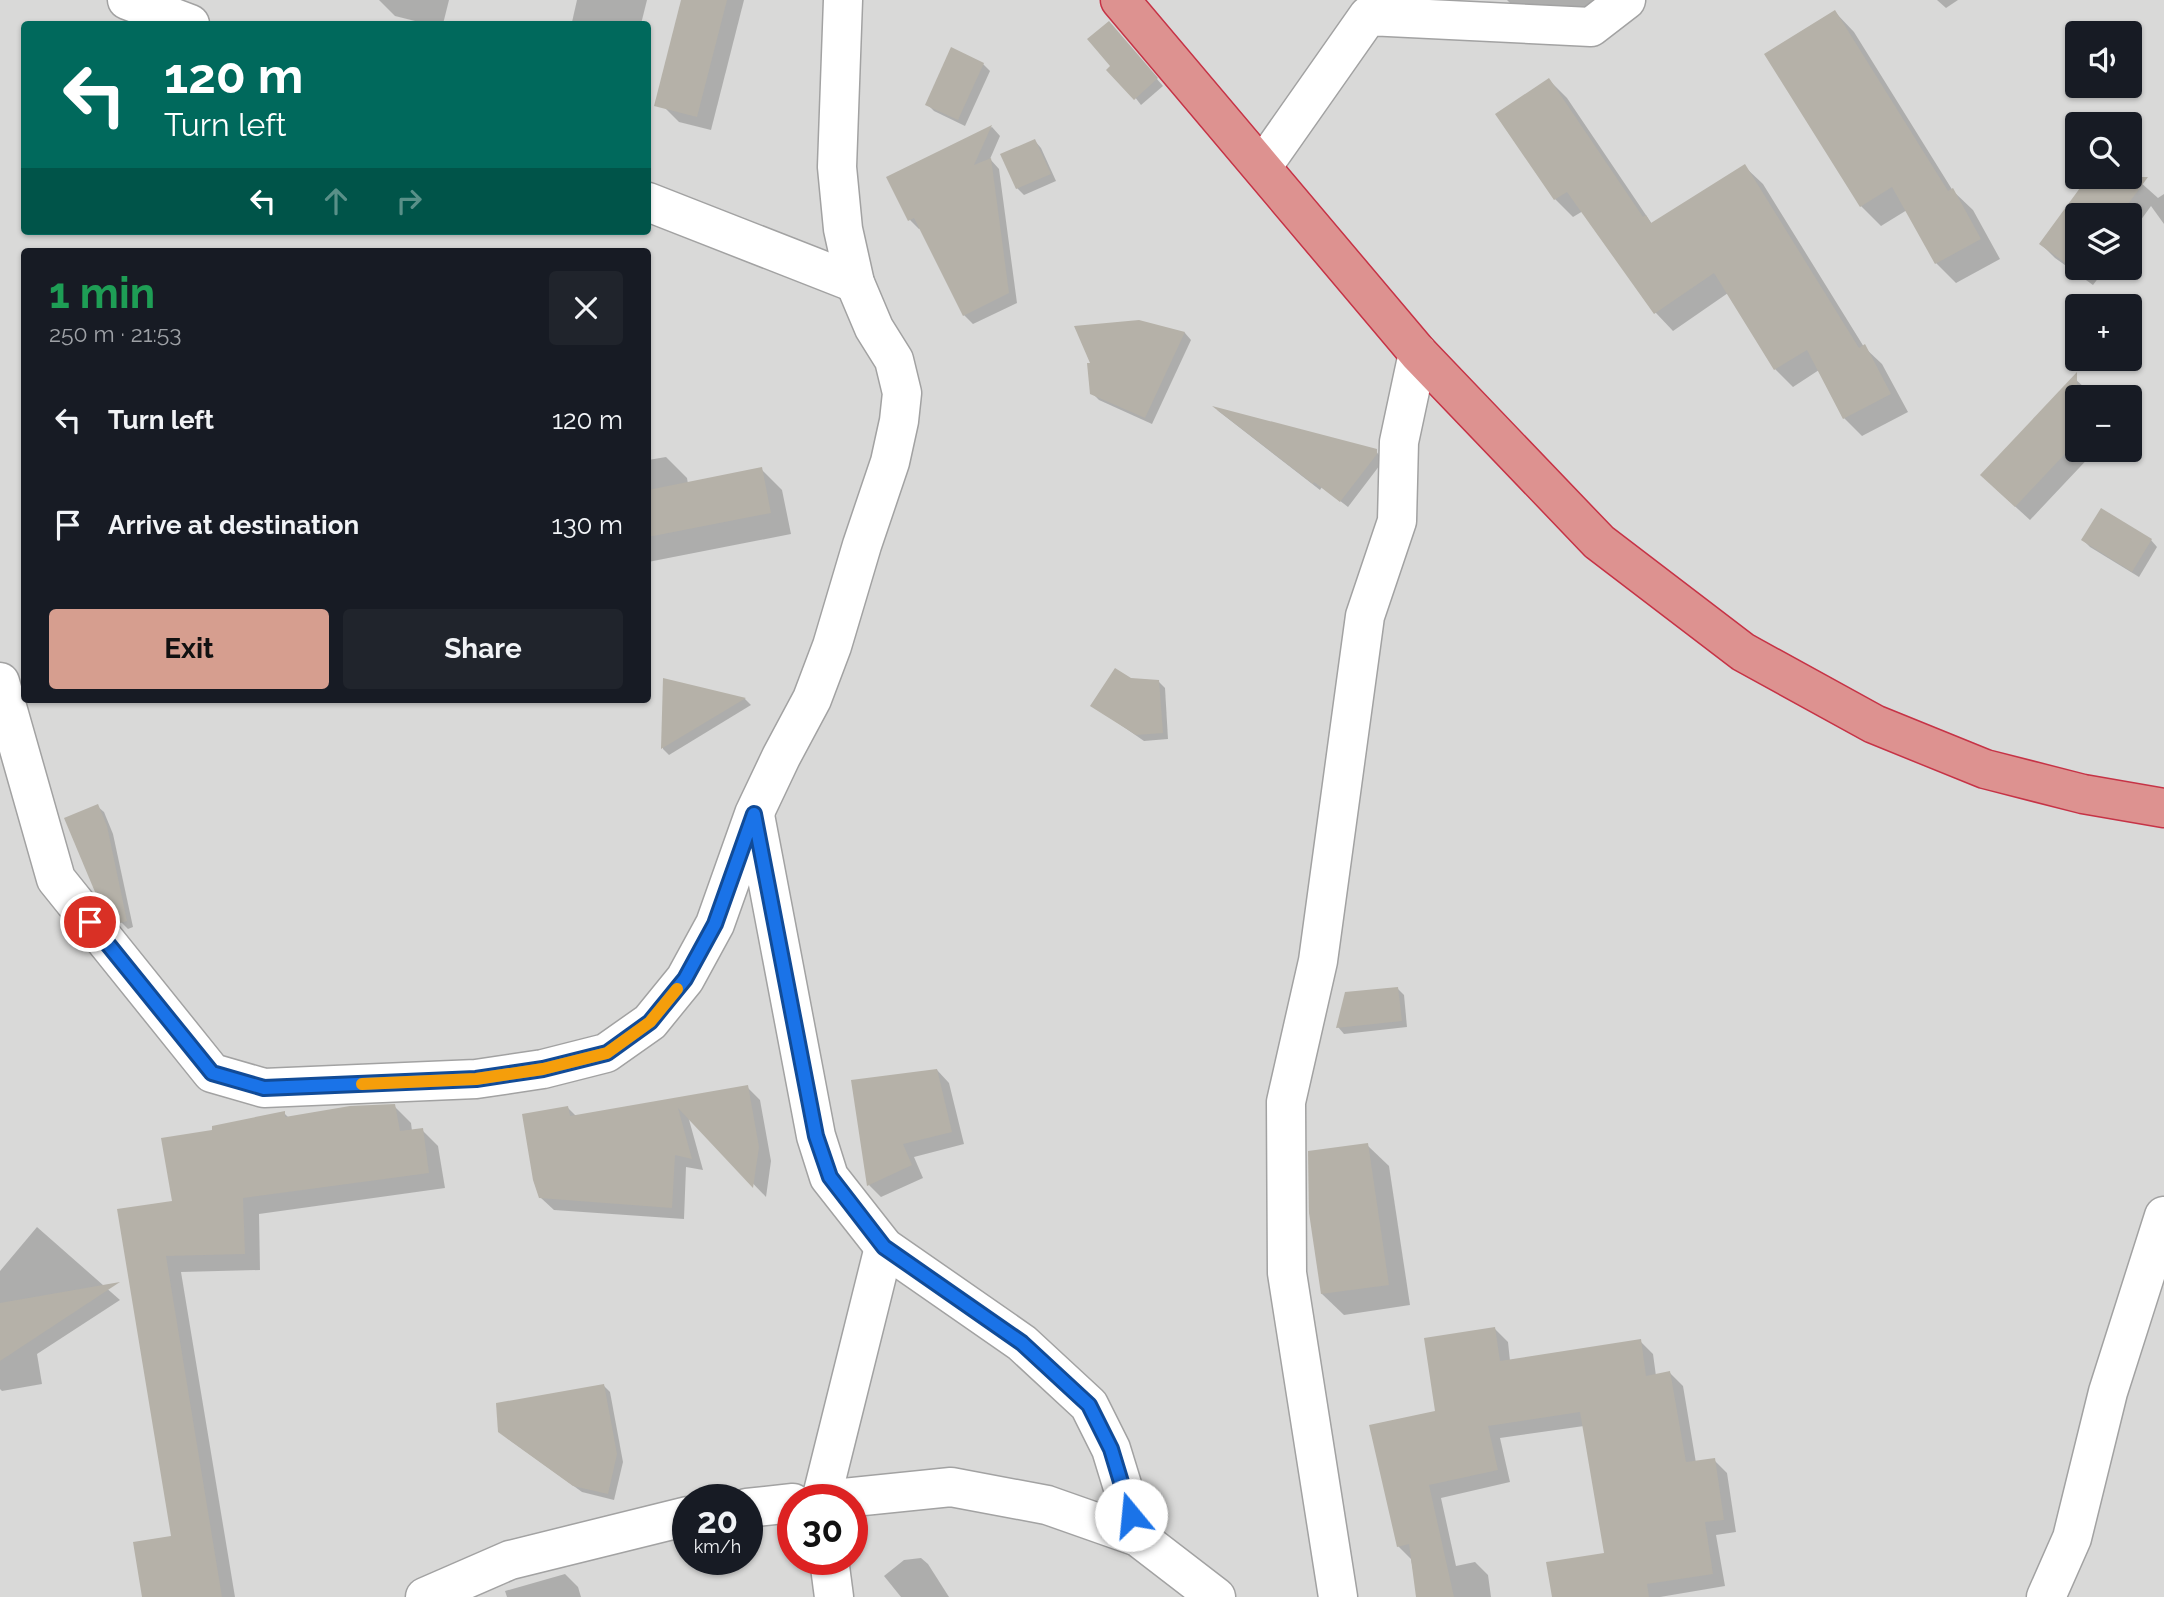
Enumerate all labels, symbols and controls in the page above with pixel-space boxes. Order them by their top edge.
map controls [2065,21,2142,462]
button: sound [2065,21,2142,98]
text: 120 m [164,47,303,104]
icon: left [49,49,140,140]
text: Turn left [164,106,286,143]
button: search [2065,112,2142,189]
icon: left [244,182,282,220]
icon: ahead [317,182,355,220]
icon: right [390,182,428,220]
button: layers [2065,203,2142,280]
text: 1 min [49,269,155,318]
button: close [549,271,623,345]
button: + [2065,294,2142,371]
text: 250 m · 21:53 [49,320,182,347]
button: − [2065,385,2142,462]
icon: left [49,401,87,439]
text: Turn left [108,405,214,435]
text: 120 m [552,405,623,435]
icon: arrive [49,506,87,544]
text: Arrive at destination [108,510,359,540]
text: 130 m [552,510,623,540]
button: Exit [49,609,329,689]
button: Share [343,609,623,689]
pin [60,892,120,952]
icon: arrive [71,903,109,941]
position arrow [1094,1478,1168,1552]
speed limit sign: 30 [777,1484,868,1575]
text: 20 [697,1500,738,1541]
text: km/h [694,1536,741,1557]

